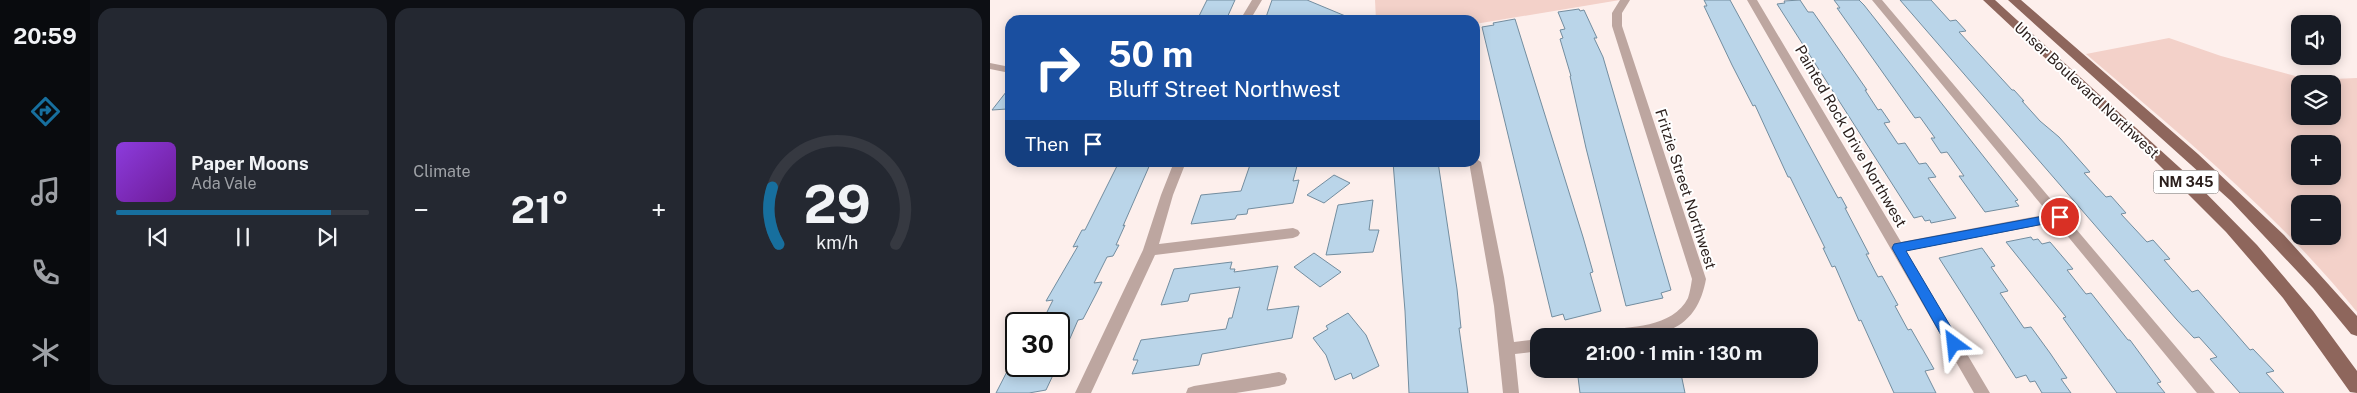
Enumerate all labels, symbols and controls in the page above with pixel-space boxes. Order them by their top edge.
map controls [2291,15,2341,245]
button: sound [2291,15,2341,65]
street label: Unser Boulevard Northwest [2011,19,2163,162]
text: 20:59 [13,23,77,49]
text: 50 m [1108,34,1193,75]
icon: right [1025,35,1090,100]
street label: Painted Rock Drive Northwest [1792,42,1910,230]
button: layers [2291,75,2341,125]
text: Bluff Street Northwest [1108,76,1340,102]
icon: directions [28,94,63,129]
street label: Fritzie Street Northwest [1652,107,1720,271]
icon: arrive [1079,130,1107,158]
text: Then [1025,133,1069,155]
button: + [2291,135,2341,185]
text: Paper Moons [191,152,309,174]
text: Climate [413,162,471,181]
road number: NM 345 [2154,170,2218,193]
icon: music [28,174,63,209]
text: Ada Vale [191,174,256,193]
text: 29 [804,174,871,235]
text: 21° [511,187,569,232]
text: − [413,193,429,226]
text: + [651,193,667,226]
button: − [2291,195,2341,245]
pin [2039,196,2081,238]
icon: arrive [2046,203,2074,231]
icon: previous [144,223,172,251]
icon: pause [229,223,257,251]
icon: next [313,223,341,251]
text: km/h [816,232,858,253]
icon: phone [28,255,63,290]
speed limit sign: 30 [1005,312,1070,377]
position arrow [1927,317,1979,369]
icon: climate [28,335,63,370]
text: 21:00 · 1 min · 130 m [1586,342,1762,364]

